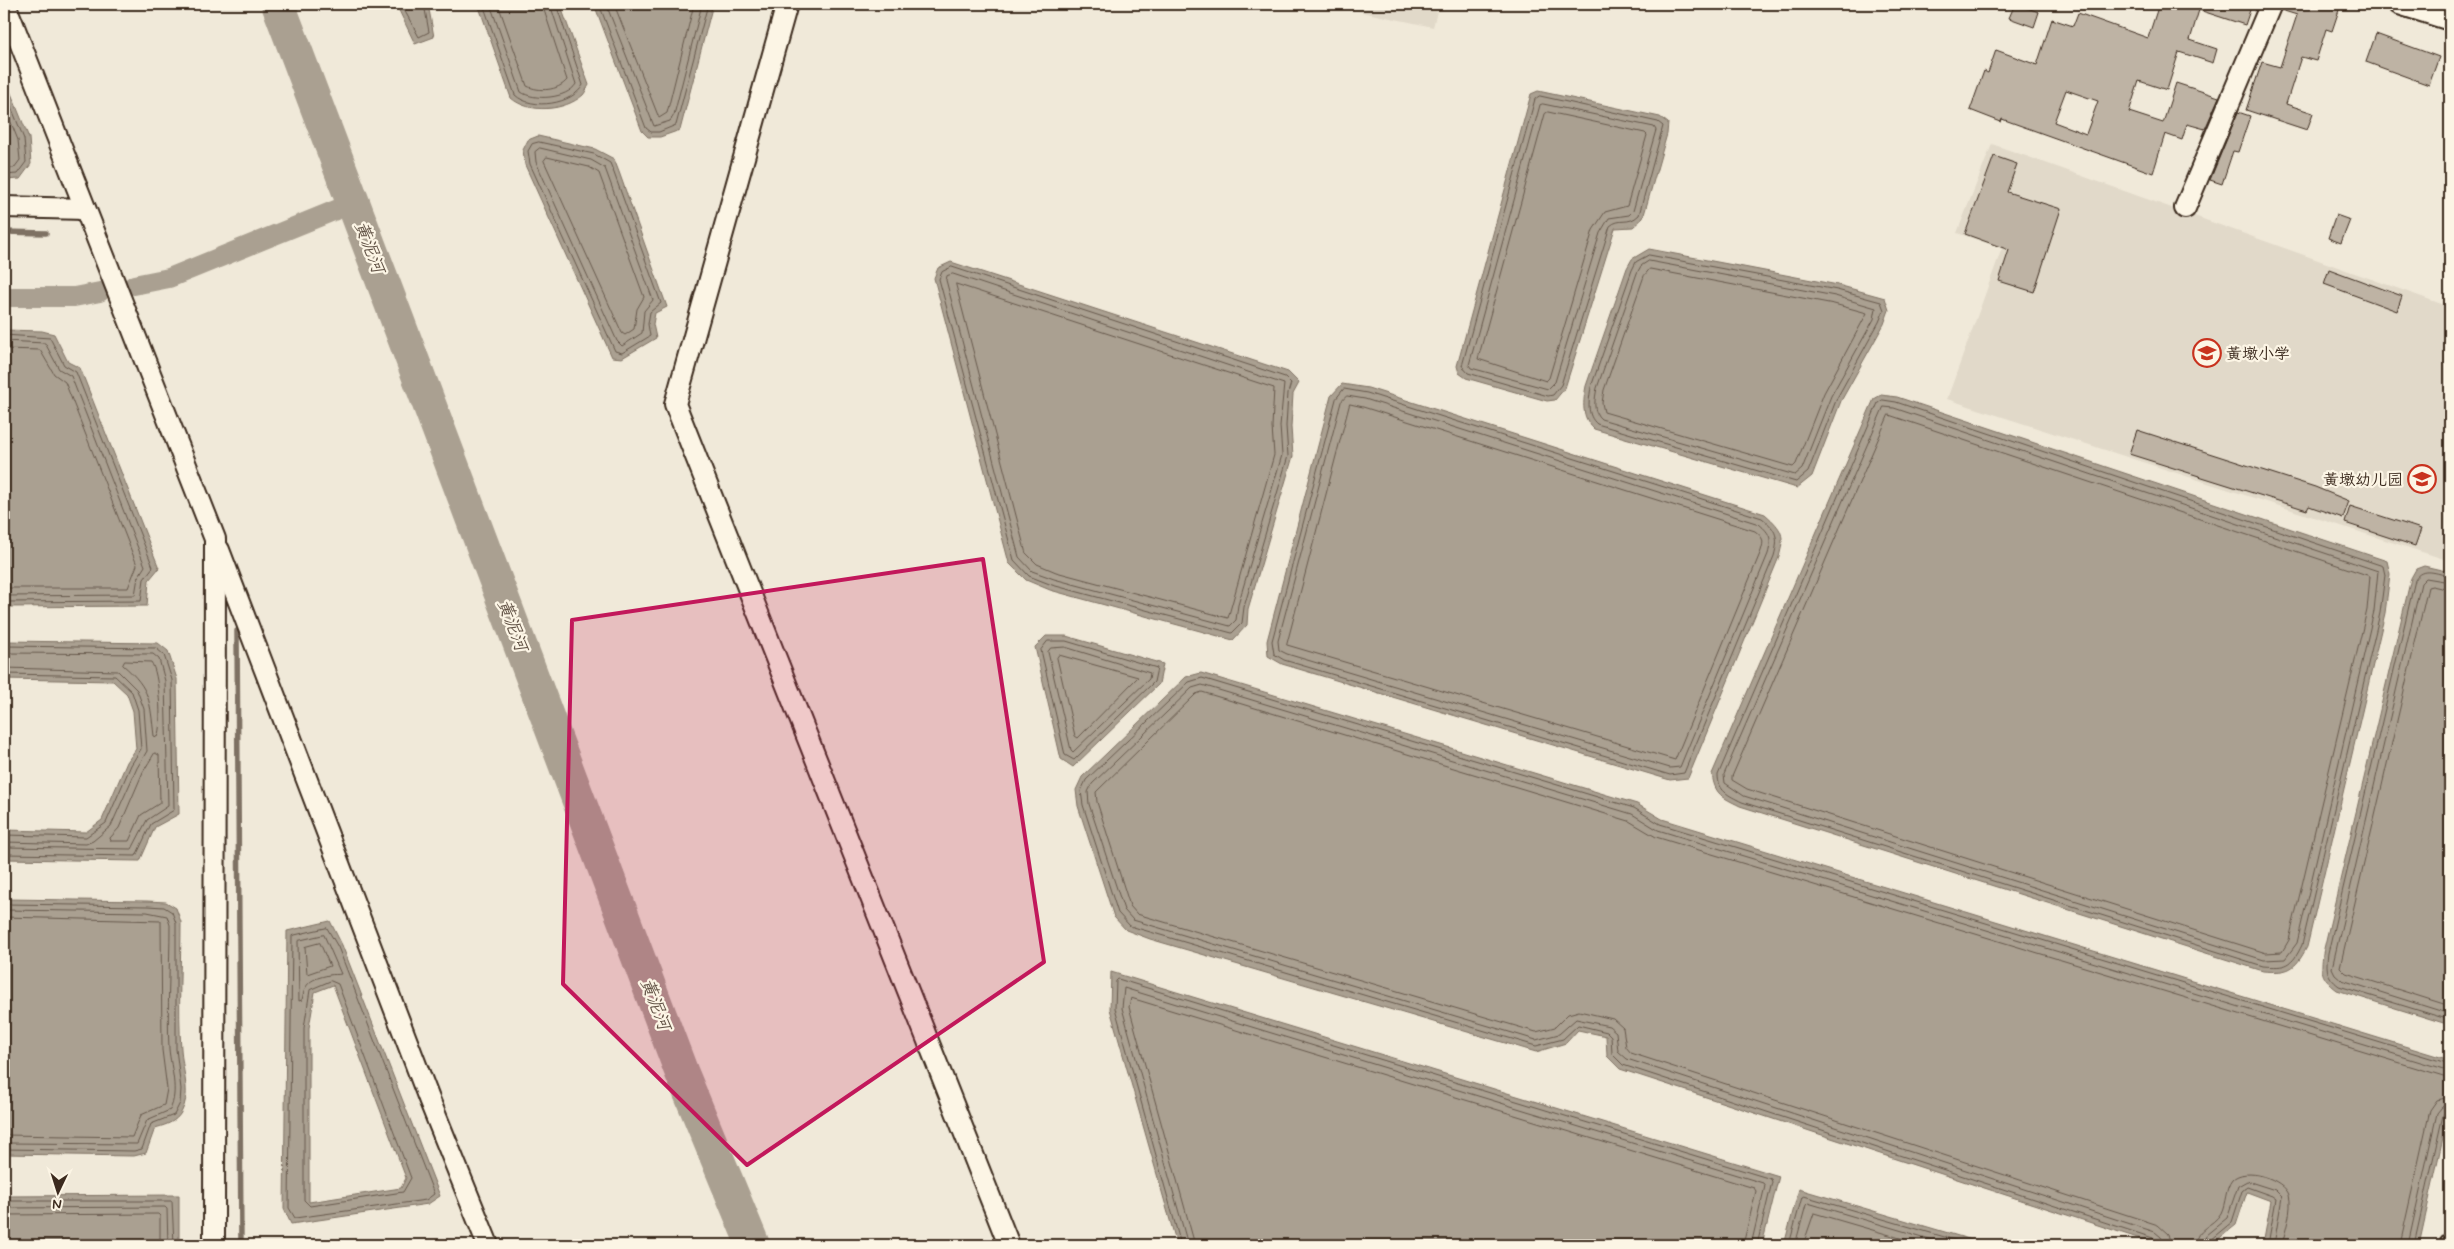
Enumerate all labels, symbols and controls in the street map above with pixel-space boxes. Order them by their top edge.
water label: 黄泥河 [348,218,391,280]
school or university icon: 黄墩小学 [2192,338,2222,368]
place label: 黄墩小学 [2226,344,2290,365]
school or university icon: 黄墩幼儿园 [2407,464,2437,494]
place label: 黄墩幼儿园 [2323,470,2403,491]
water label: 黄泥河 [491,596,534,658]
water label: 黄泥河 [634,975,677,1037]
north arrow [32,1166,82,1216]
text: N [52,1195,62,1213]

